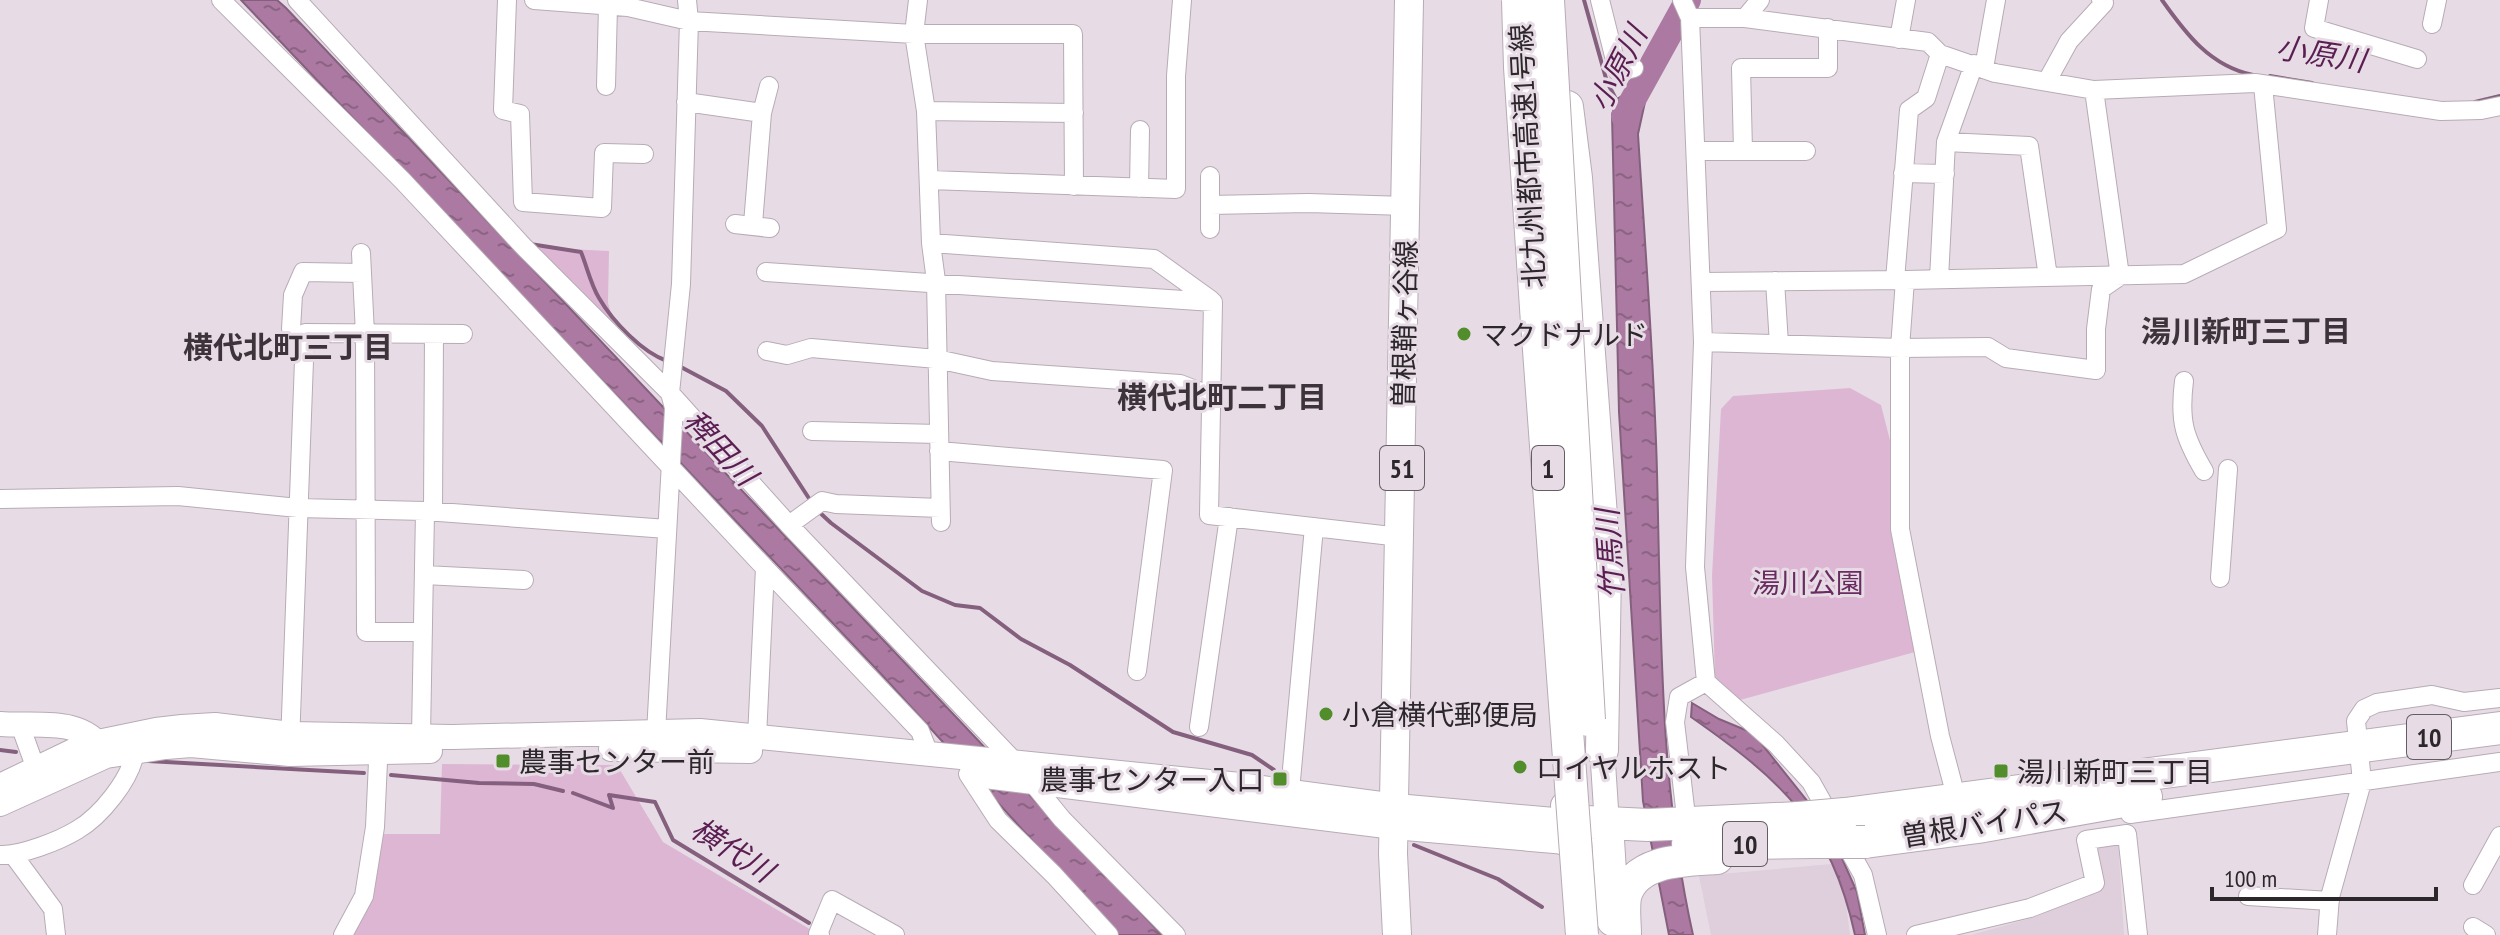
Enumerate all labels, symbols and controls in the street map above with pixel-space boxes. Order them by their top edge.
water label: 小原川 [1579,16,1656,117]
street label: 北九州都市高速1号線 [1502,23,1552,289]
water label: 小原川 [2274,27,2371,80]
street label: 曽根鞘ヶ谷線 [1384,240,1424,408]
district label: 湯川新町三丁目 [2141,311,2351,350]
place label: マクドナルド [1480,316,1648,353]
marker: マクドナルド [1455,325,1473,343]
district label: 横代北町三丁目 [183,327,393,366]
district label: 横代北町二丁目 [1117,377,1327,416]
water label: 稗田川 [676,401,768,495]
road number: 51 [1380,446,1424,490]
road number: 1 [1532,446,1564,490]
water label: 竹馬川 [1586,505,1632,600]
park label: 湯川公園 [1752,564,1864,601]
place label: 小倉横代郵便局 [1342,696,1538,733]
marker: 小倉横代郵便局 [1317,705,1335,723]
road number: 10 [2407,715,2451,759]
place label: 農事センター前 [519,743,715,780]
place label: ロイヤルホスト [1536,749,1731,786]
marker: 農事センター前 [494,752,512,770]
place label: 湯川新町三丁目 [2017,753,2213,790]
marker: ロイヤルホスト [1511,758,1529,776]
place label: 農事センター入口 [1040,761,1264,798]
marker: 湯川新町三丁目 [1992,762,2010,780]
marker: 農事センター入口 [1271,770,1289,788]
street label: 曽根バイパス [1898,792,2070,854]
water label: 横代川 [685,808,784,891]
road number: 10 [1723,822,1767,866]
scale bar [2212,851,2436,901]
text: 100 m [2224,863,2277,894]

